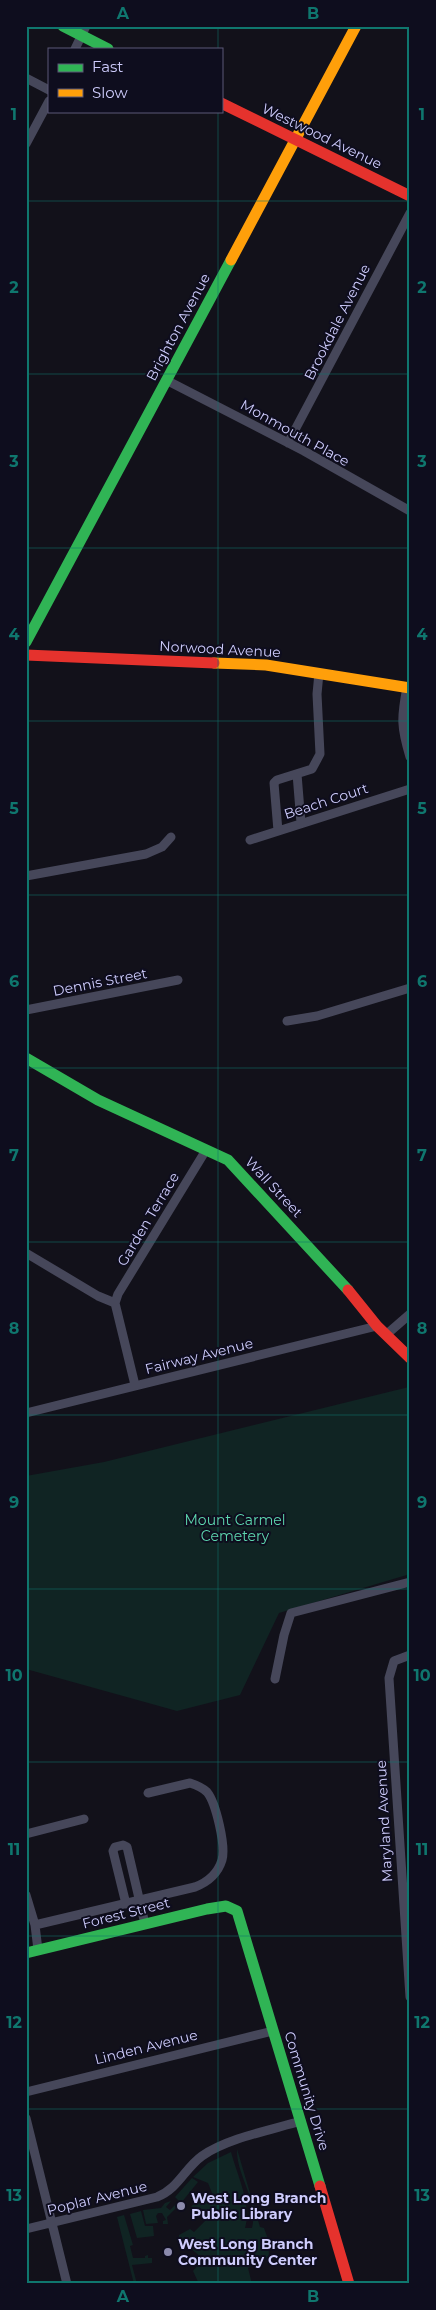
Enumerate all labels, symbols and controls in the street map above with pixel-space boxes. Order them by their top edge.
text: A [116,4,130,23]
text: B [307,4,319,23]
legend [48,48,222,112]
text: Fast [92,57,123,76]
text: Slow [92,83,128,102]
street label: Westwood Avenue [259,99,385,173]
text: 1 [11,105,17,124]
text: 1 [419,105,425,124]
street label: Brookdale Avenue [300,261,374,383]
street label: Brighton Avenue [142,270,214,384]
text: 2 [9,278,19,297]
text: 2 [417,278,427,297]
street label: Monmouth Place [237,396,353,470]
text: 3 [8,452,19,471]
text: 3 [416,452,427,471]
text: 4 [8,625,20,644]
text: 4 [416,625,428,644]
street label: Norwood Avenue [159,637,281,661]
street label: Beach Court [282,779,371,823]
text: 5 [9,799,19,818]
text: 5 [417,799,427,818]
street label: Dennis Street [51,964,149,1000]
text: 6 [9,972,19,991]
text: 6 [417,972,427,991]
text: 7 [9,1146,19,1165]
text: 7 [417,1146,427,1165]
street label: Wall Street [241,1153,307,1221]
street label: Garden Terrace [113,1169,183,1269]
text: 8 [9,1319,19,1338]
text: 8 [417,1319,427,1338]
street label: Fairway Avenue [143,1334,255,1378]
text: 9 [9,1493,19,1512]
text: 9 [417,1493,427,1512]
park label: Mount Carmel Cemetery [184,1511,286,1545]
text: 10 [5,1666,23,1685]
text: 10 [413,1666,431,1685]
street label: Maryland Avenue [372,1759,396,1883]
text: 11 [8,1840,20,1859]
text: 11 [416,1840,428,1859]
street label: Forest Street [80,1893,172,1933]
text: 12 [6,2013,22,2032]
text: 12 [414,2013,430,2032]
street label: Linden Avenue [93,2026,199,2068]
street label: Community Drive [280,2029,334,2153]
street label: Poplar Avenue [45,2177,149,2219]
text: 13 [6,2186,22,2205]
text: 13 [414,2186,430,2205]
place label: West Long Branch Public Library [191,2189,326,2223]
marker: West Long Branch Public Library [175,2200,187,2212]
place label: West Long Branch Community Center [178,2235,317,2269]
marker: West Long Branch Community Center [162,2246,174,2258]
text: A [116,2287,130,2306]
text: B [307,2287,319,2306]

